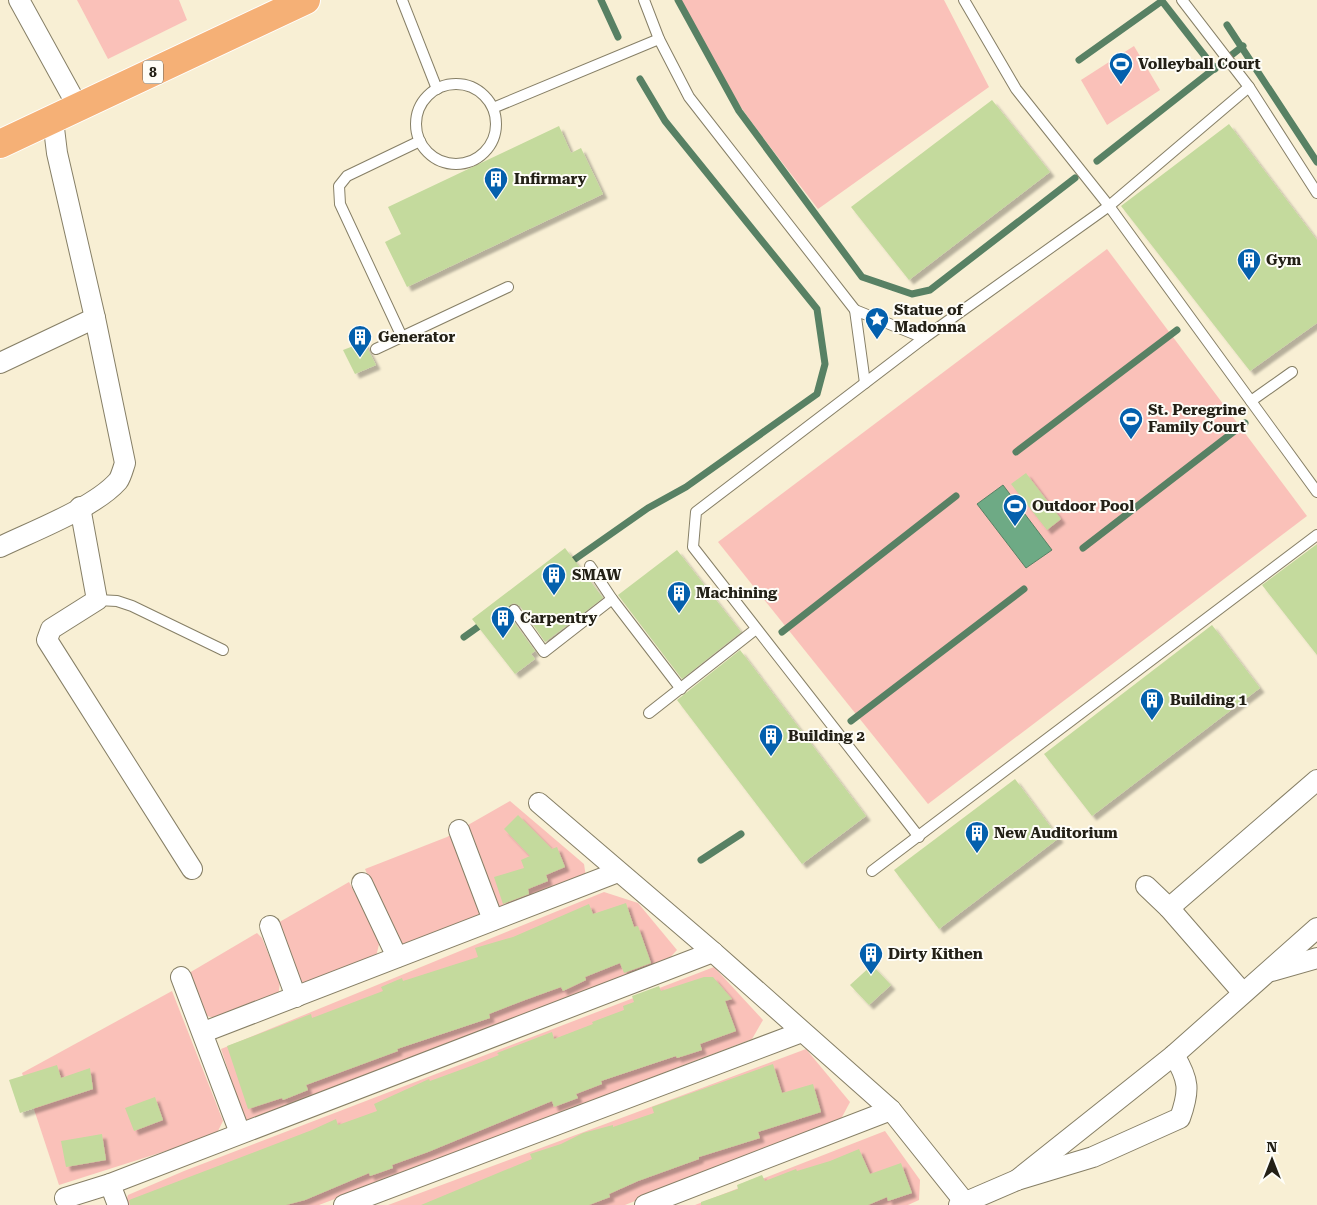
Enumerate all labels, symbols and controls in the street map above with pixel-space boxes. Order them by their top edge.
sports icon: Volleyball Court [1108,51,1134,85]
place label: Volleyball Court [1138,55,1261,73]
road number: 8 [143,61,163,84]
building icon: Infirmary [483,166,509,200]
place label: Infirmary [514,170,587,188]
building icon: Gym [1236,247,1262,281]
place label: Gym [1266,251,1302,269]
place label: Statue of Madonna [894,301,966,336]
place icon: Statue of Madonna [864,306,890,340]
building icon: Generator [347,324,373,358]
place label: Generator [378,328,455,346]
place label: St. Peregrine Family Court [1148,401,1247,436]
sports icon: St. Peregrine Family Court [1118,406,1144,440]
sports icon: Outdoor Pool [1002,493,1028,527]
place label: Outdoor Pool [1032,497,1134,515]
building icon: SMAW [541,562,567,596]
place label: SMAW [572,566,622,584]
building icon: Machining [666,580,692,614]
place label: Machining [696,584,778,602]
building icon: Carpentry [490,605,516,639]
place label: Carpentry [520,609,597,627]
building icon: Building 1 [1139,687,1165,721]
place label: Building 1 [1170,691,1248,709]
building icon: Building 2 [758,723,784,757]
place label: Building 2 [788,727,865,745]
building icon: New Auditorium [964,820,990,854]
place label: New Auditorium [994,824,1118,842]
building icon: Dirty Kithen [858,941,884,975]
place label: Dirty Kithen [888,945,983,963]
north arrow [1247,1135,1297,1185]
text: N [1267,1139,1278,1155]

